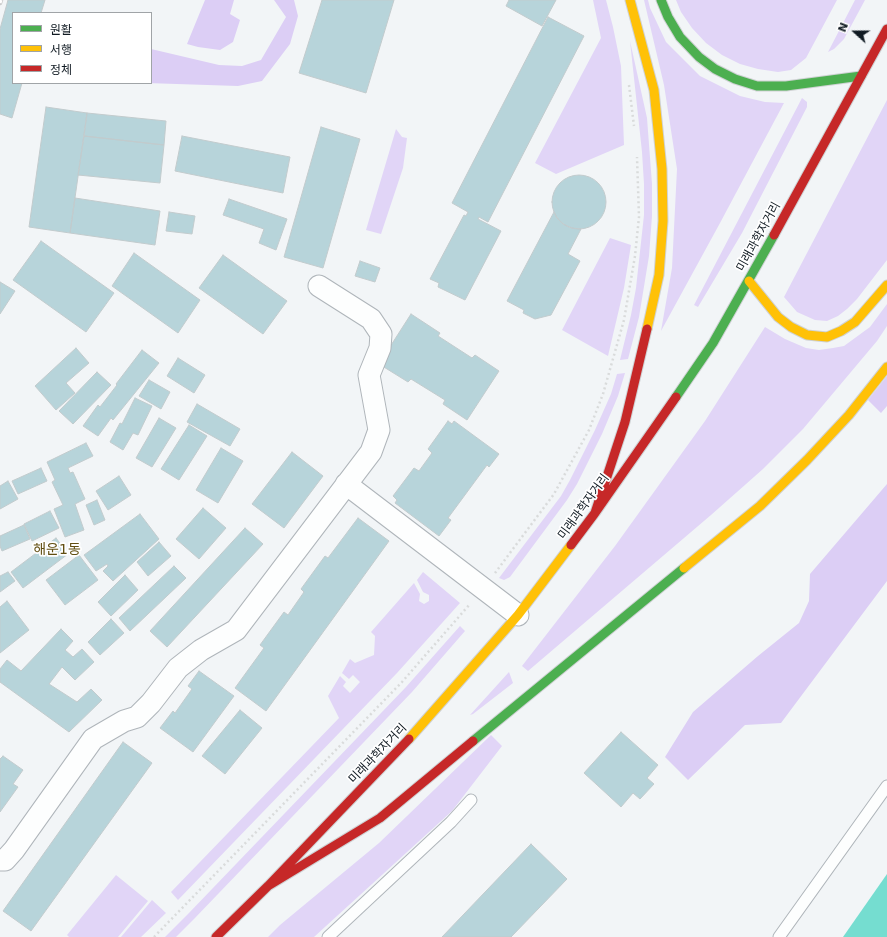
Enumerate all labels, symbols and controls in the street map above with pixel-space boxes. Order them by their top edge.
legend [12,12,152,84]
north arrow [835,12,875,52]
text: N [836,21,851,34]
text: 원활 [50,23,72,37]
text: 서행 [50,43,72,57]
text: 정체 [50,63,72,77]
street label: 미래과학자거리 [734,200,784,274]
street label: 미래과학자거리 [555,472,613,542]
district label: 해운1동 [33,542,81,558]
street label: 미래과학자거리 [346,721,410,787]

